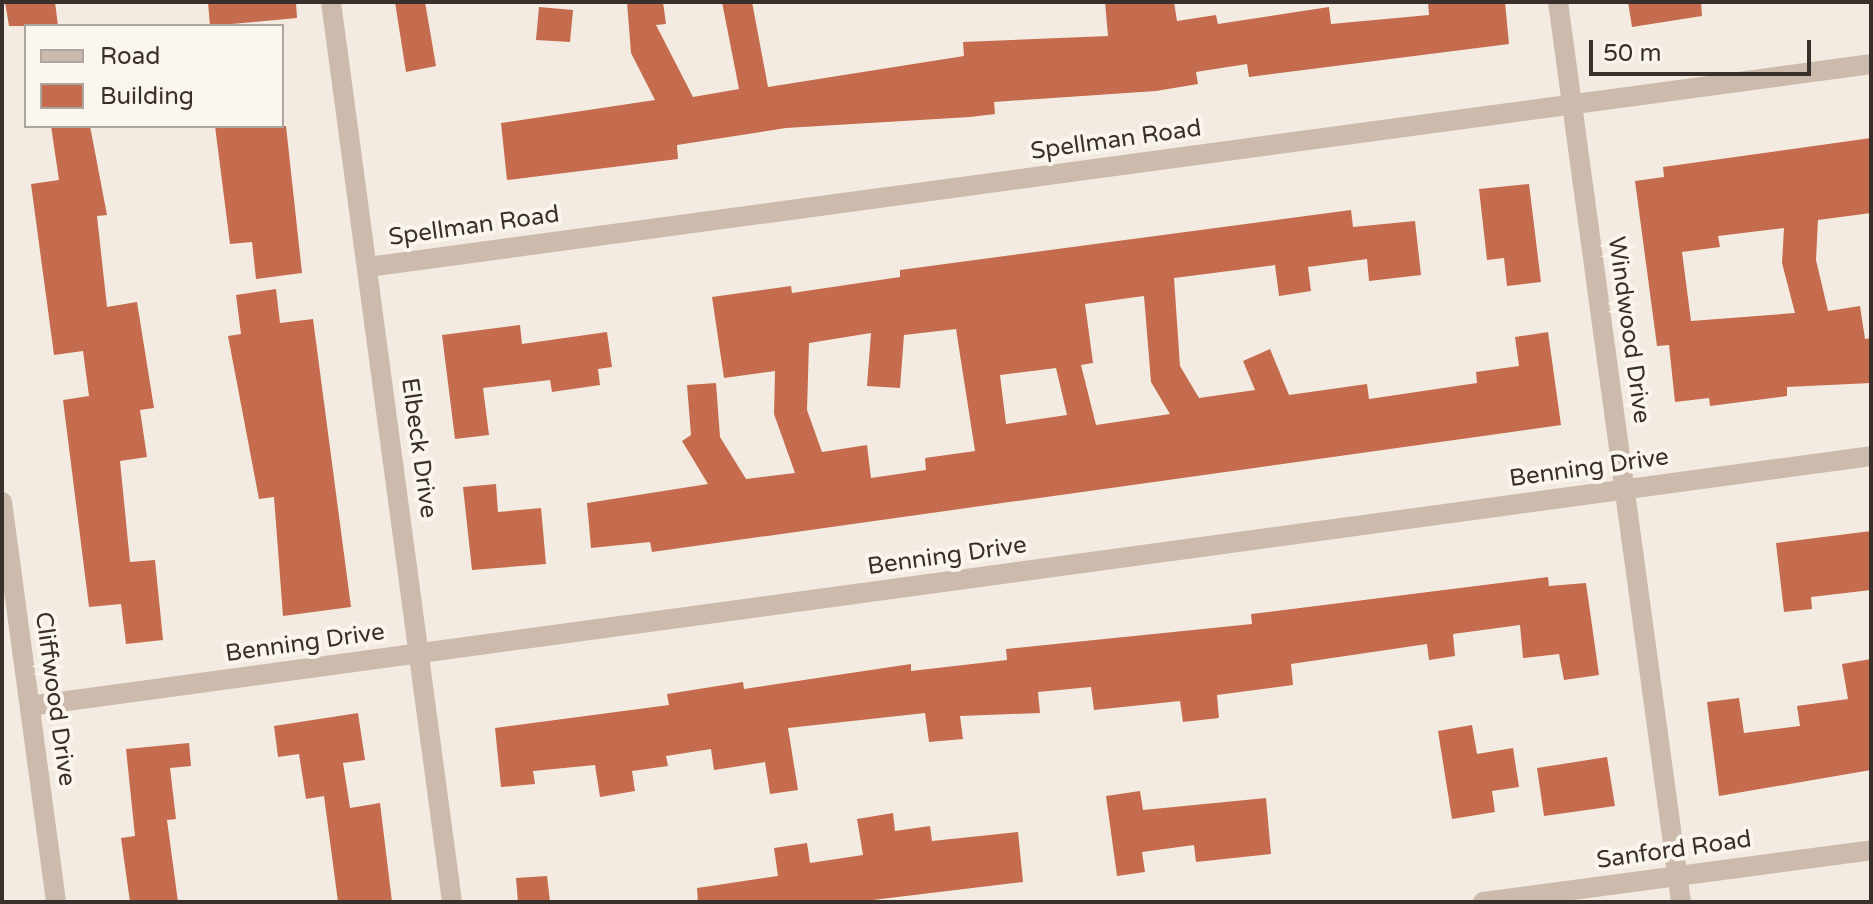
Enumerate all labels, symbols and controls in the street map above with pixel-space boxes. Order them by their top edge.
legend [24,24,284,128]
scale bar [1593,24,1815,74]
text: 50 m [1603,39,1661,68]
text: Road [100,42,160,71]
text: Building [100,82,194,111]
street label: Spellman Road [1029,114,1203,166]
street label: Spellman Road [387,200,561,252]
street label: Windwood Drive [1602,235,1656,425]
street label: Elbeck Drive [395,376,443,520]
street label: Benning Drive [1508,443,1670,493]
street label: Benning Drive [866,531,1028,581]
street label: Cliffwood Drive [29,610,81,788]
street label: Benning Drive [224,618,386,668]
street label: Sanford Road [1595,825,1753,875]

